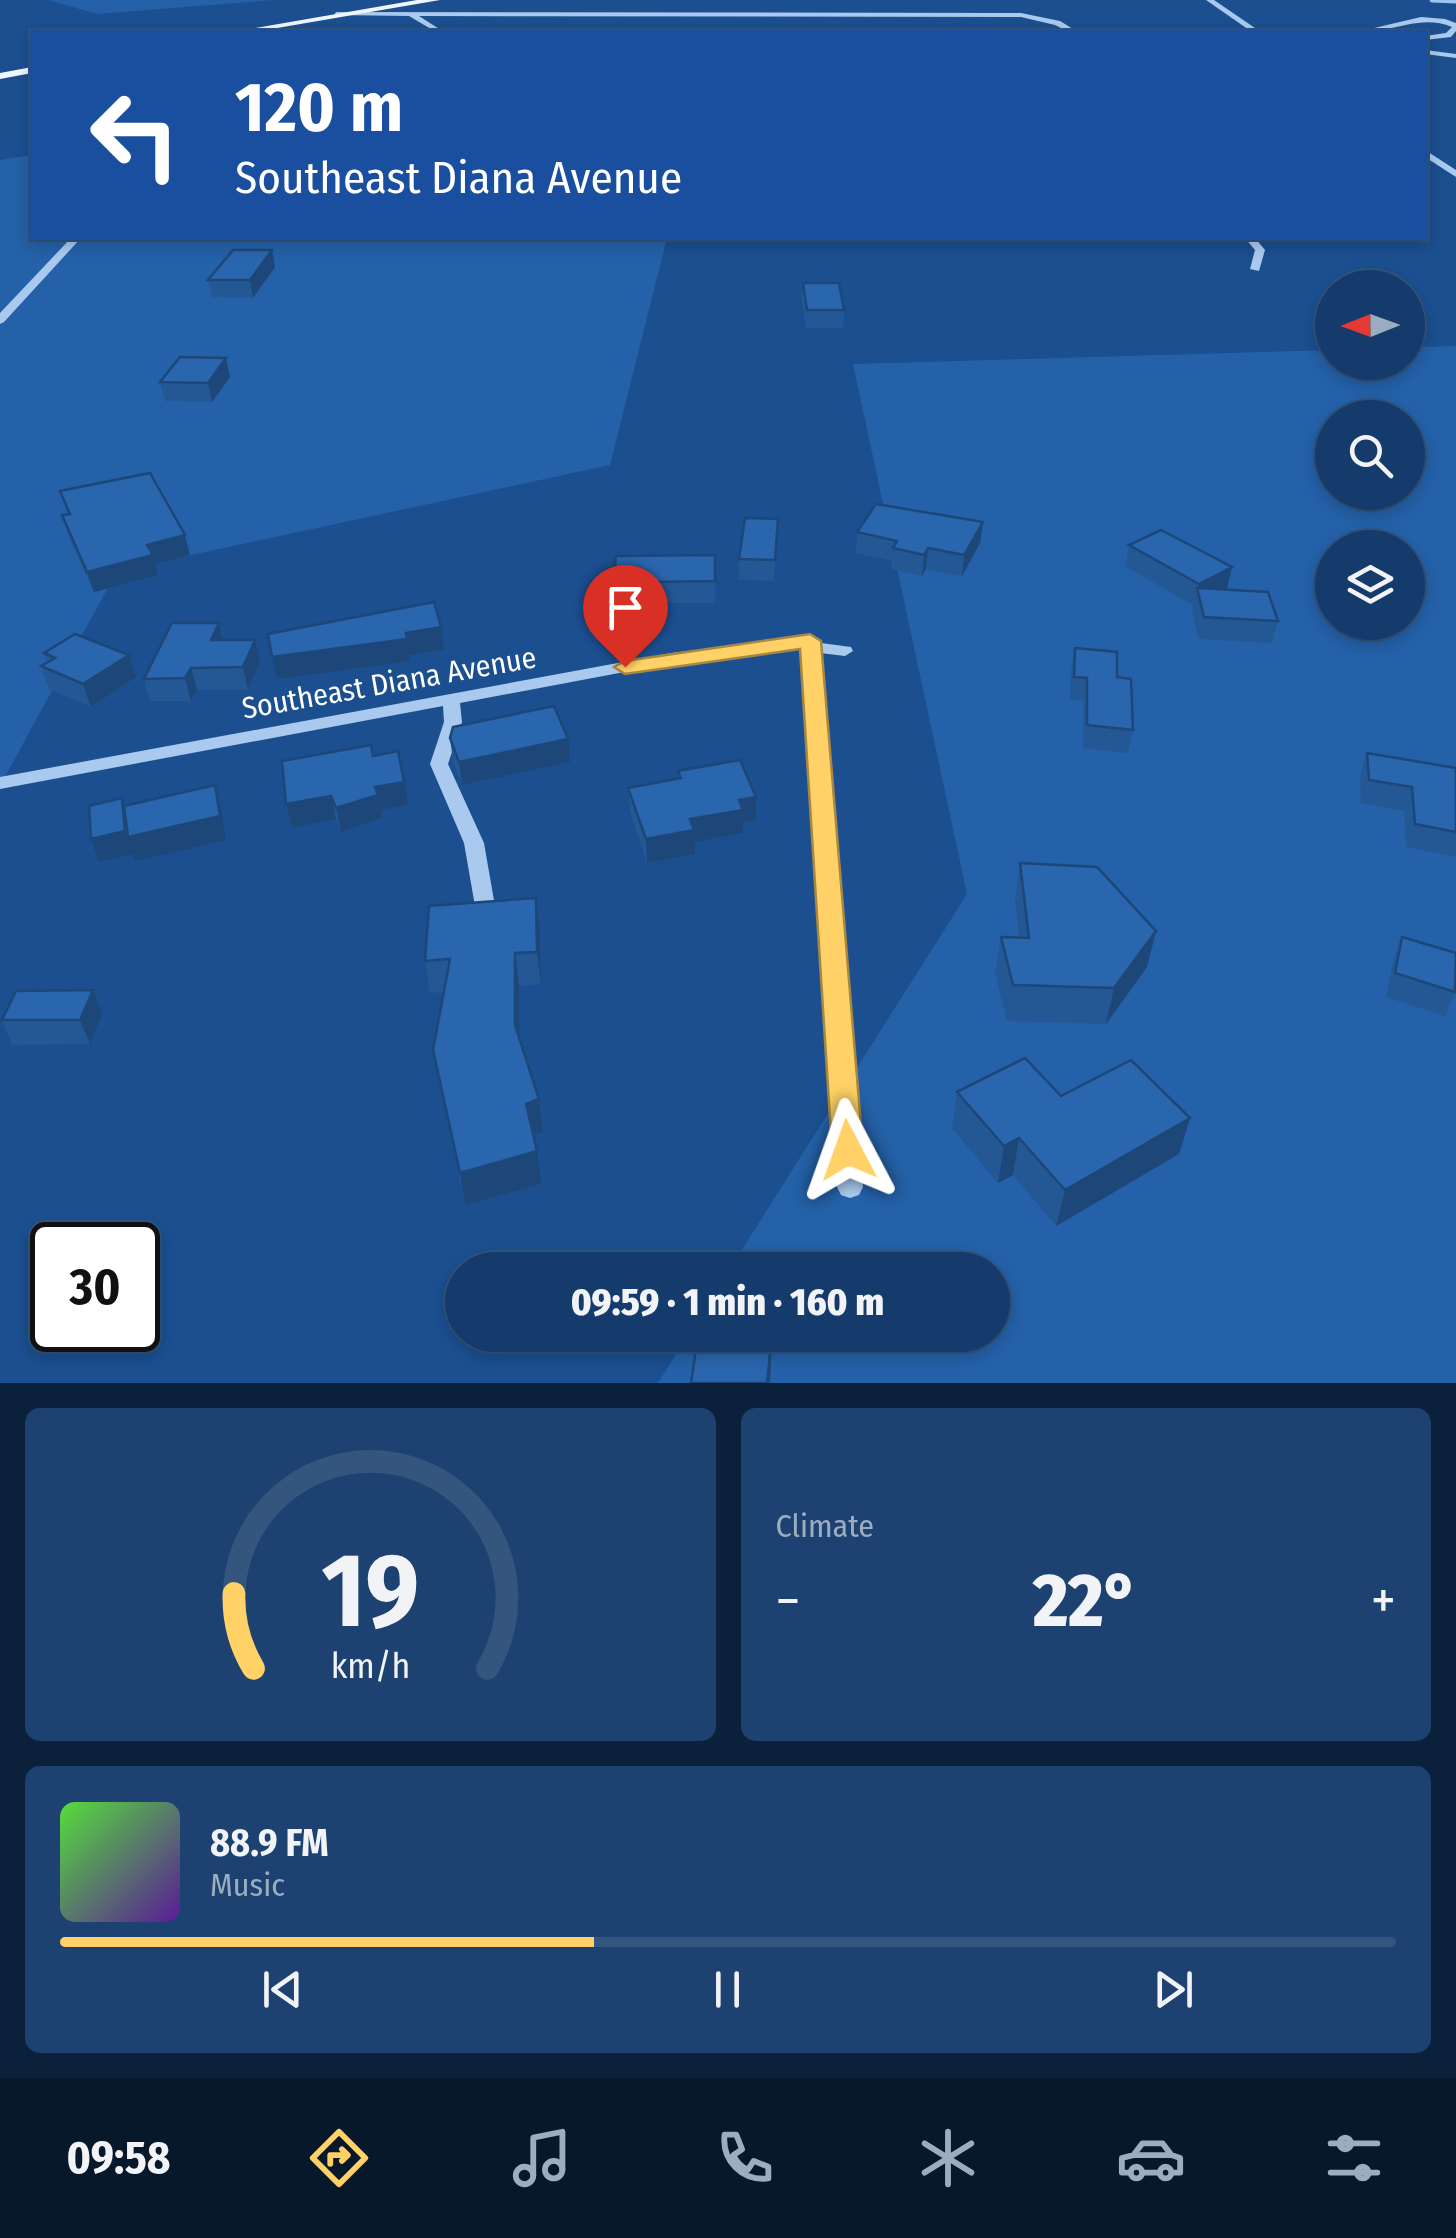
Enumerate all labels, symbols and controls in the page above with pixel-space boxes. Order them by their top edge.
text: 120 m [235,66,403,150]
icon: left [70,70,200,200]
text: Southeast Diana Avenue [235,151,682,205]
north arrow [1315,270,1425,380]
map controls [1315,270,1425,640]
button: search [1315,400,1425,510]
button: layers [1315,530,1425,640]
pin [583,565,668,668]
icon: arrive [598,580,653,635]
street label: Southeast Diana Avenue [239,639,539,727]
position arrow [796,1098,900,1202]
speed limit sign: 30 [30,1222,160,1352]
text: 09:59 · 1 min · 160 m [571,1279,884,1325]
text: Climate [776,1507,874,1545]
text: 19 [321,1529,419,1654]
text: 22° [1033,1556,1138,1646]
text: − [776,1568,800,1634]
text: + [1371,1568,1396,1634]
text: km/h [330,1645,410,1687]
text: 88.9 FM [210,1820,329,1866]
text: Music [210,1866,285,1904]
icon: previous [255,1962,310,2017]
icon: pause [700,1962,755,2017]
icon: next [1146,1962,1201,2017]
icon: directions [304,2123,374,2193]
icon: music [507,2123,577,2193]
icon: phone [710,2123,780,2193]
icon: climate [913,2123,983,2193]
icon: car [1116,2123,1186,2193]
icon: filters [1319,2123,1389,2193]
text: 09:58 [67,2131,171,2185]

